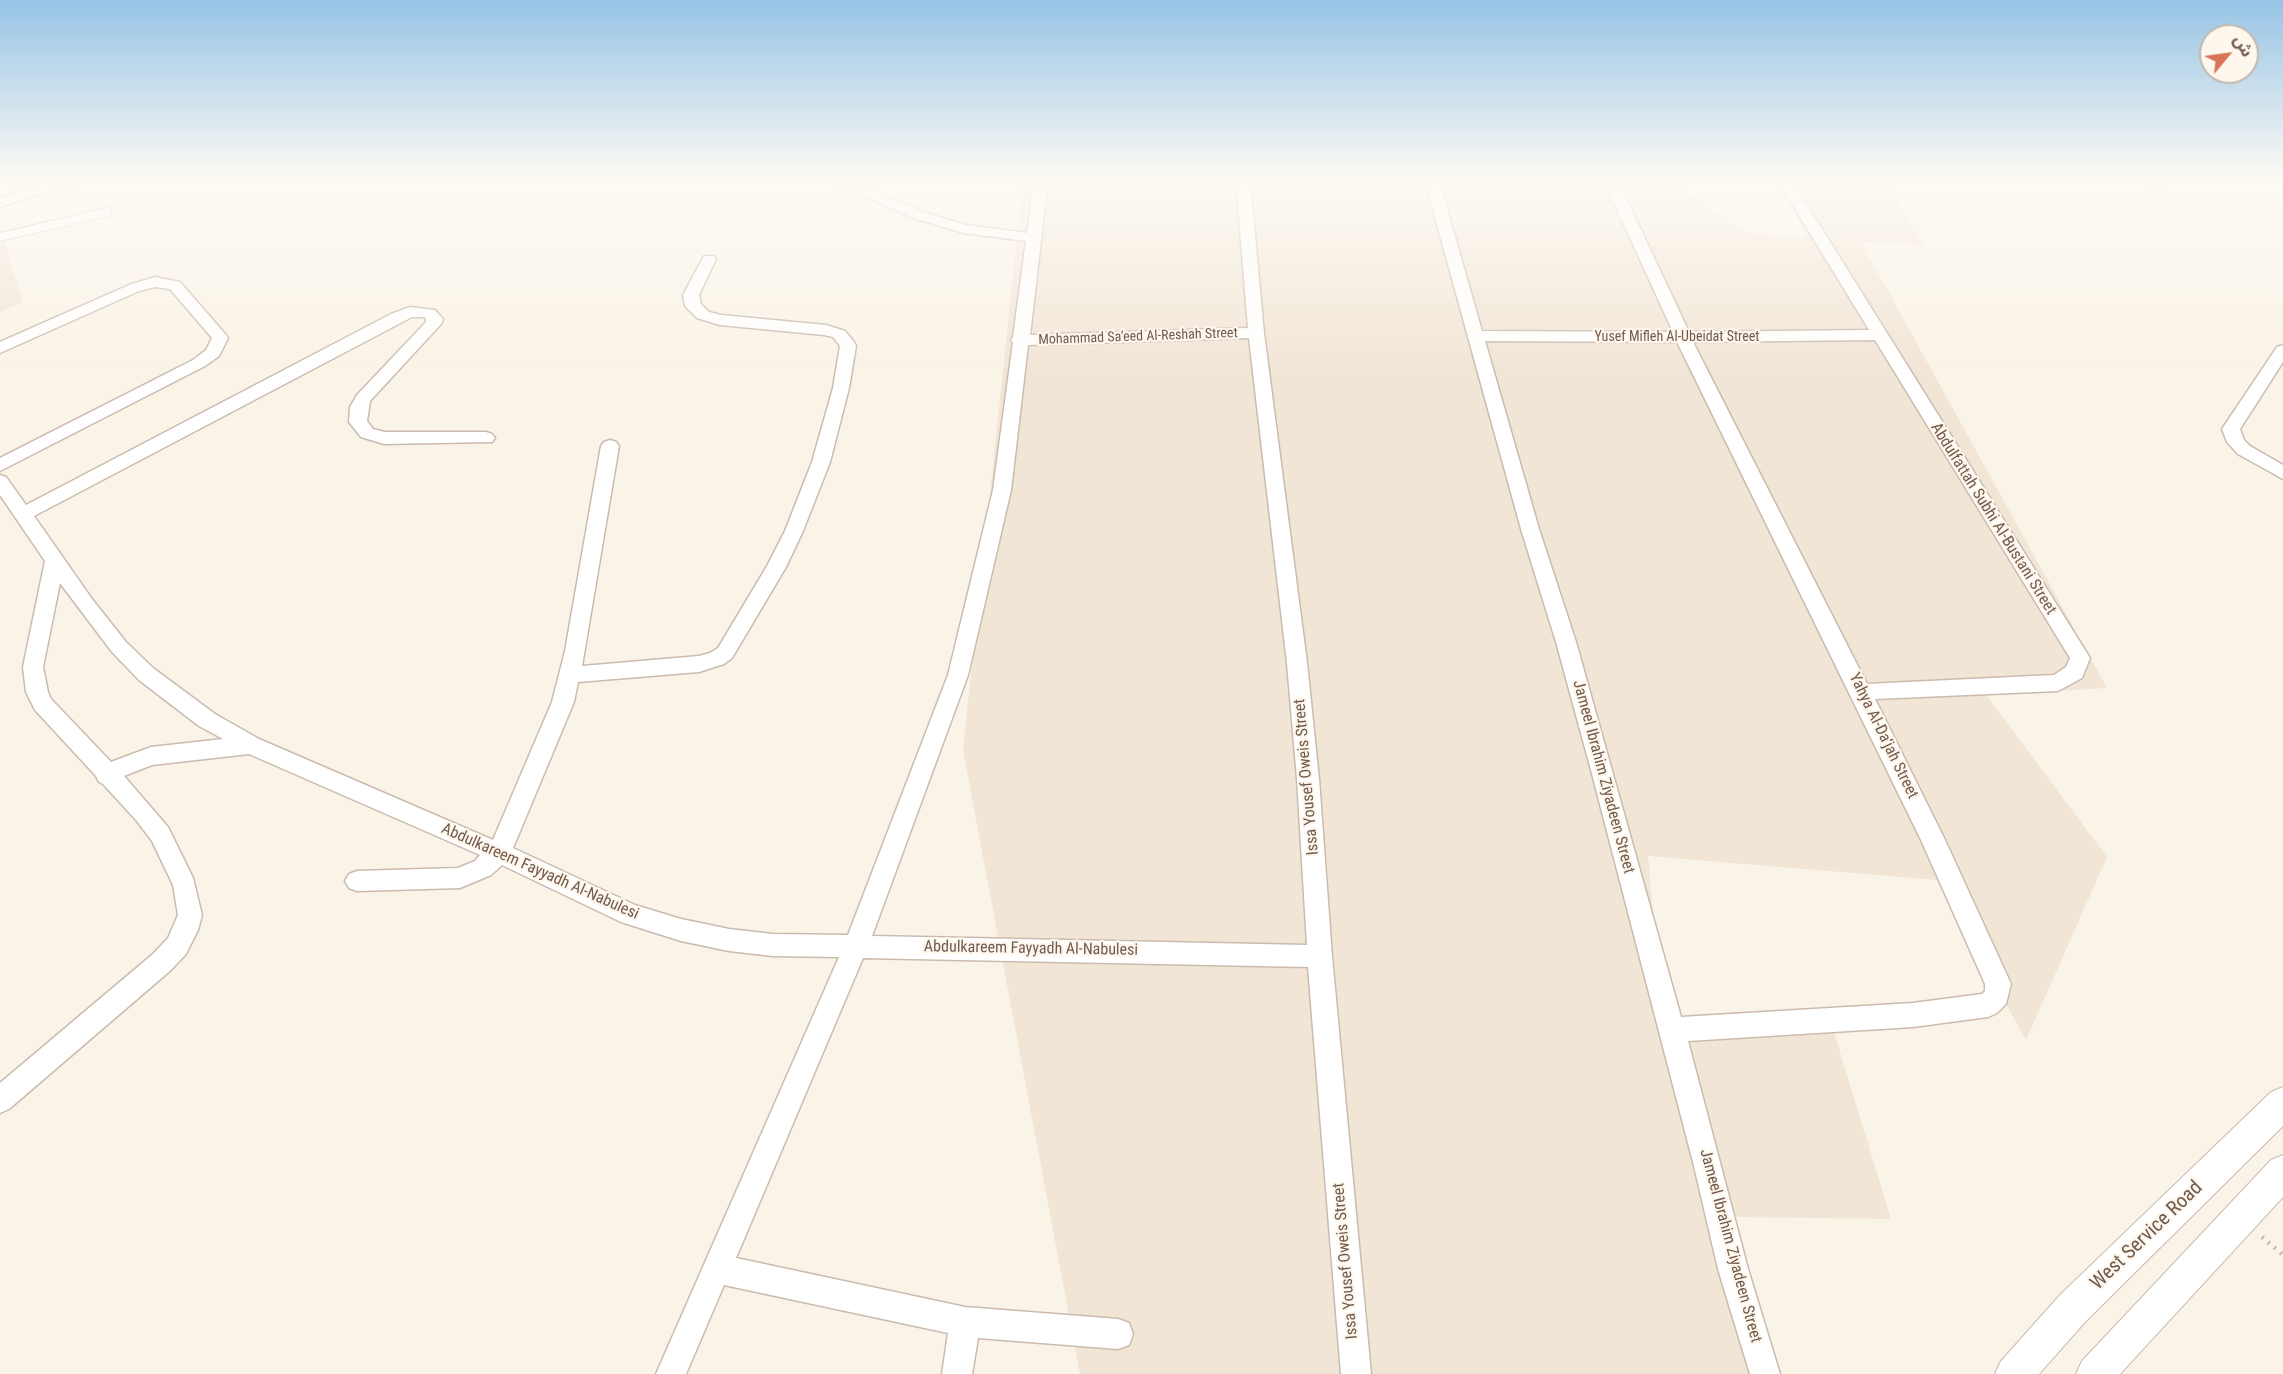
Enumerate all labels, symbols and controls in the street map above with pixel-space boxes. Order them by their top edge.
north arrow [2199,24,2259,84]
text: ش [2230,32,2257,60]
street label: Mohammad Sa‘eed Al-Reshah Street [1038,325,1238,349]
street label: Yusef Mifleh Al-Ubeidat Street [1595,329,1759,345]
street label: Abdulfattah Subhi Al-Bustani Street [1926,420,2060,618]
street label: Yahya Al-Da‘jah Street [1844,670,1922,802]
street label: Jameel Ibrahim Ziyadeen Street [1568,678,1638,876]
street label: Issa Yousef Oweis Street [1291,698,1323,856]
street label: Abdulkareem Fayyadh Al-Nabulesi [438,820,642,924]
street label: Abdulkareem Fayyadh Al-Nabulesi [924,938,1138,960]
street label: Jameel Ibrahim Ziyadeen Street [1695,1147,1765,1345]
street label: West Service Road [2086,1176,2208,1296]
street label: Issa Yousef Oweis Street [1330,1182,1362,1340]

